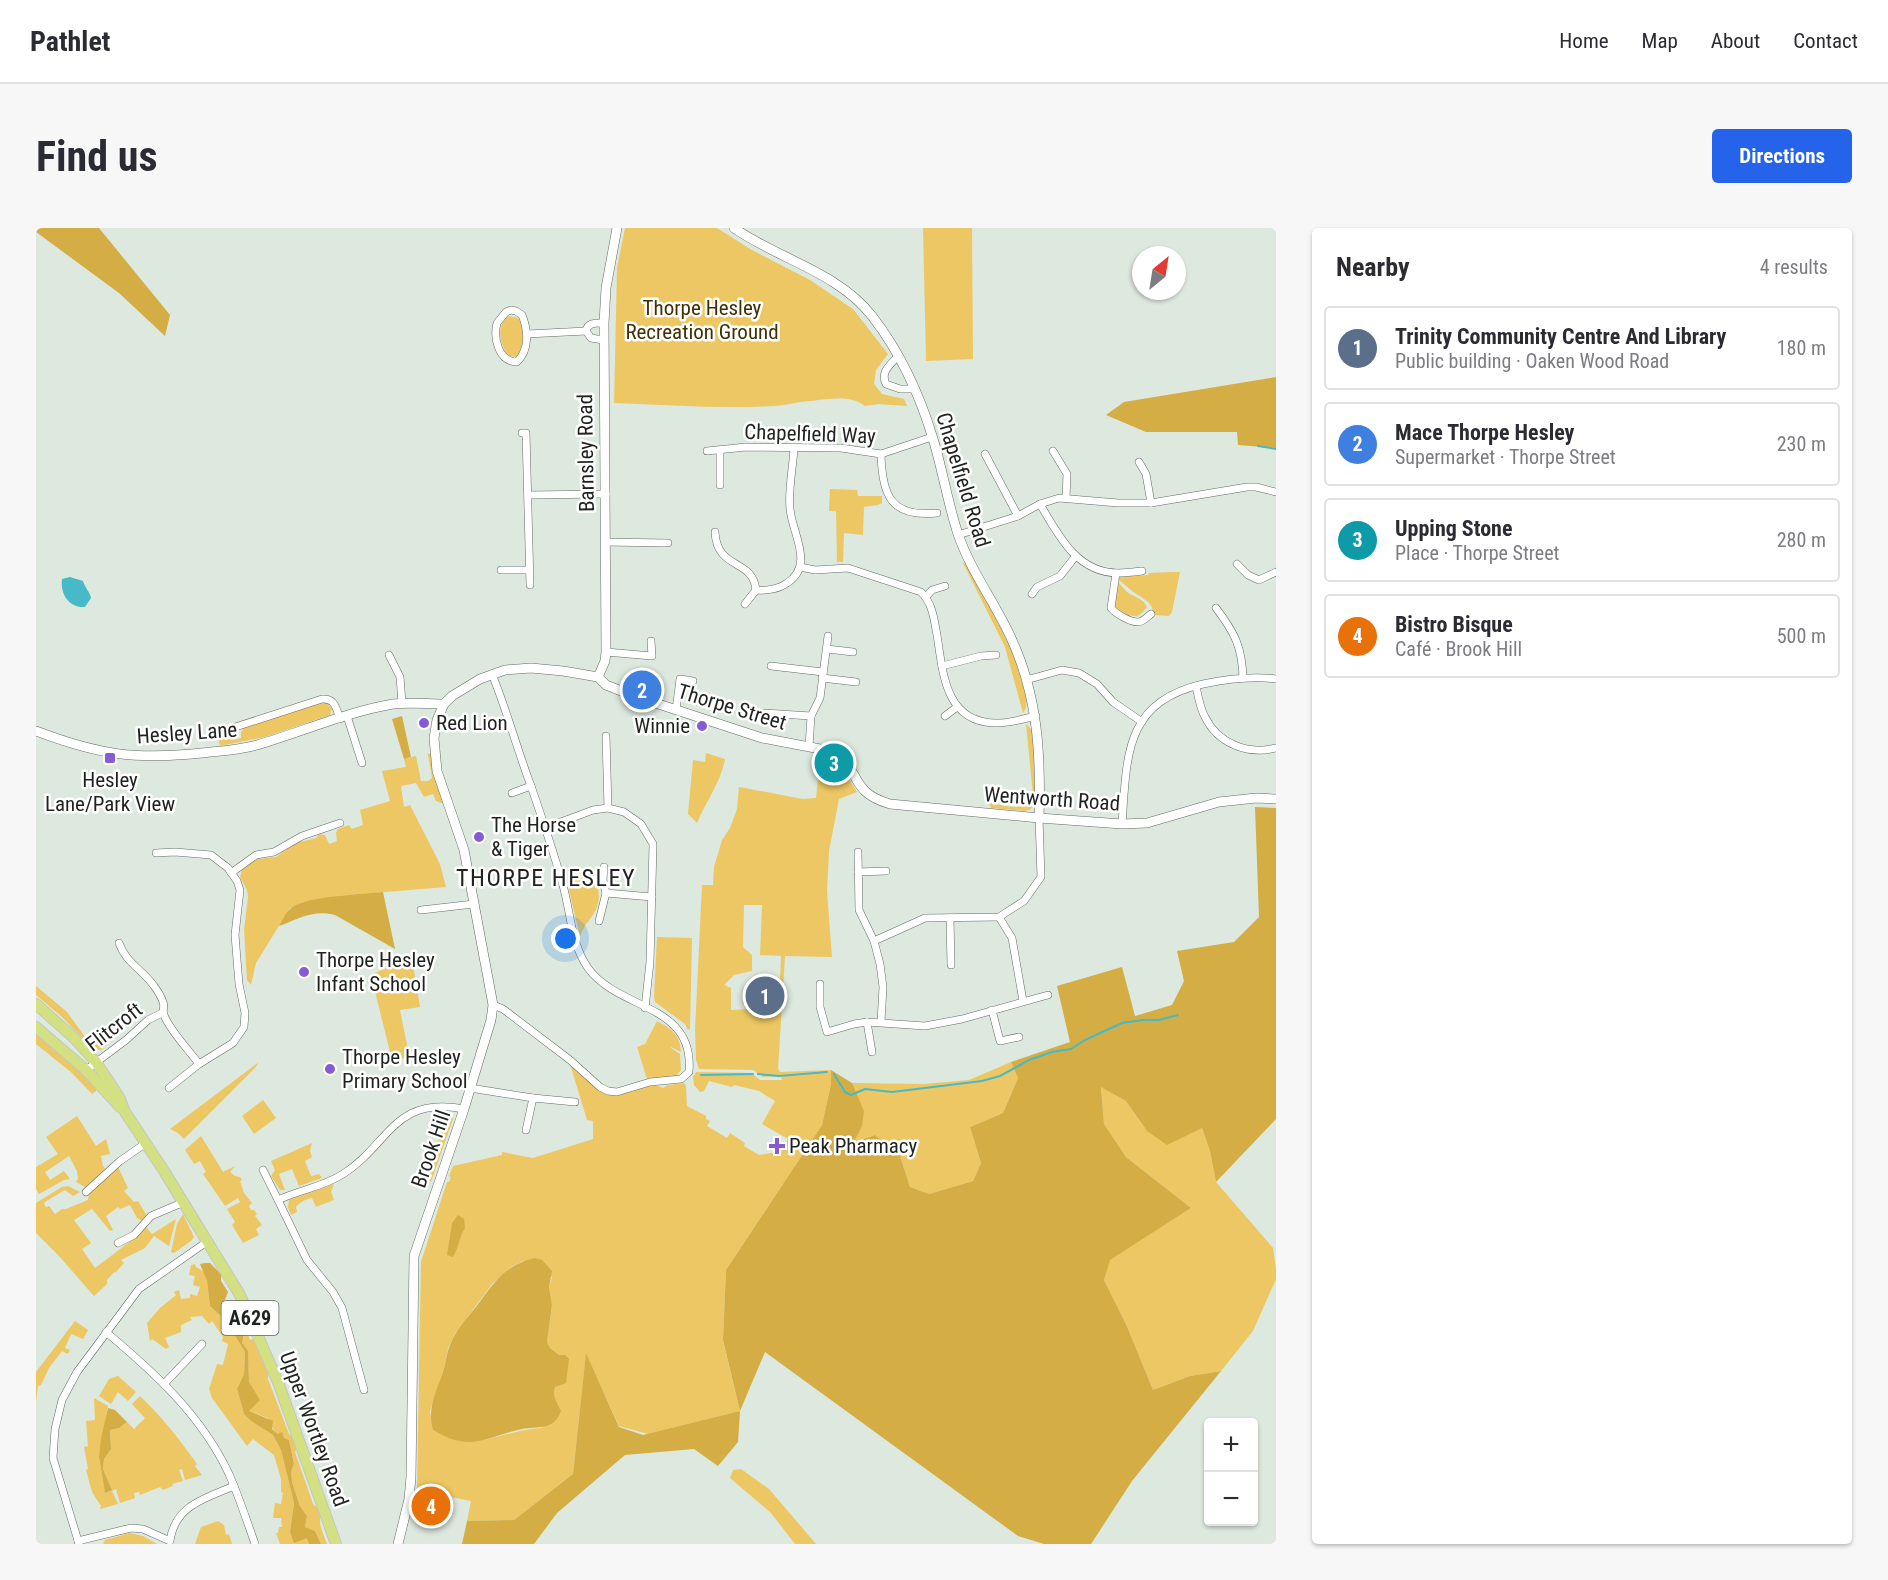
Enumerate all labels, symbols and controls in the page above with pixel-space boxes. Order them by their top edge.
text: Pathlet [30,25,110,58]
text: Home [1559,29,1609,53]
text: Map [1642,29,1678,53]
text: About [1711,29,1760,53]
text: Contact [1793,29,1858,53]
button: Directions [1712,129,1852,183]
text: Find us [36,132,157,181]
north arrow [1132,246,1186,300]
text: Nearby [1336,252,1410,282]
text: 4 results [1760,255,1828,279]
park label: Thorpe Hesley Recreation Ground [625,296,779,344]
text: Trinity Community Centre And Library [1395,324,1726,349]
text: 1 [1352,336,1363,360]
text: 180 m [1777,336,1826,360]
text: Public building · Oaken Wood Road [1395,349,1669,373]
street label: Barnsley Road [573,394,599,512]
street label: Chapelfield Road [931,410,995,550]
street label: Chapelfield Way [744,420,876,448]
text: Mace Thorpe Hesley [1395,420,1574,445]
text: 2 [1352,432,1363,456]
text: 230 m [1777,432,1826,456]
text: Supermarket · Thorpe Street [1395,445,1616,469]
text: Upping Stone [1395,516,1512,541]
text: 3 [1352,528,1363,552]
text: 280 m [1777,528,1826,552]
text: Place · Thorpe Street [1395,541,1559,565]
text: Bistro Bisque [1395,612,1513,637]
text: 4 [1352,624,1363,648]
text: 500 m [1777,624,1826,648]
text: Café · Brook Hill [1395,637,1522,661]
pin: 2 [622,668,662,712]
street label: Thorpe Street [675,679,789,735]
place label: Red Lion [436,711,508,735]
place label: Winnie [634,714,690,738]
marker: Red Lion [417,716,431,730]
street label: Hesley Lane [136,718,238,748]
marker: Winnie [695,719,709,733]
pin: 3 [814,740,854,786]
marker: Hesley Lane/Park View [103,751,117,765]
place label: Hesley Lane/Park View [45,768,175,816]
street label: Wentworth Road [983,782,1121,816]
place label: The Horse & Tiger [491,813,576,861]
marker: The Horse & Tiger [472,830,486,844]
district label: THORPE HESLEY [456,864,636,892]
your location [551,924,580,953]
place label: Thorpe Hesley Infant School [316,948,435,996]
marker: Thorpe Hesley Infant School [297,965,311,979]
pin: 1 [746,974,784,1018]
street label: Flitcroft [81,997,147,1057]
place label: Thorpe Hesley Primary School [342,1045,468,1093]
marker: Thorpe Hesley Primary School [323,1062,337,1076]
street label: Brook Hill [407,1107,455,1191]
place label: Peak Pharmacy [789,1134,917,1158]
marker: Peak Pharmacy [770,1139,784,1153]
road number: A629 [222,1301,278,1335]
street label: Upper Wortley Road [275,1348,353,1510]
map controls [1204,1418,1258,1526]
button: + [1204,1418,1258,1472]
button: − [1204,1472,1258,1526]
pin: 4 [412,1484,450,1528]

